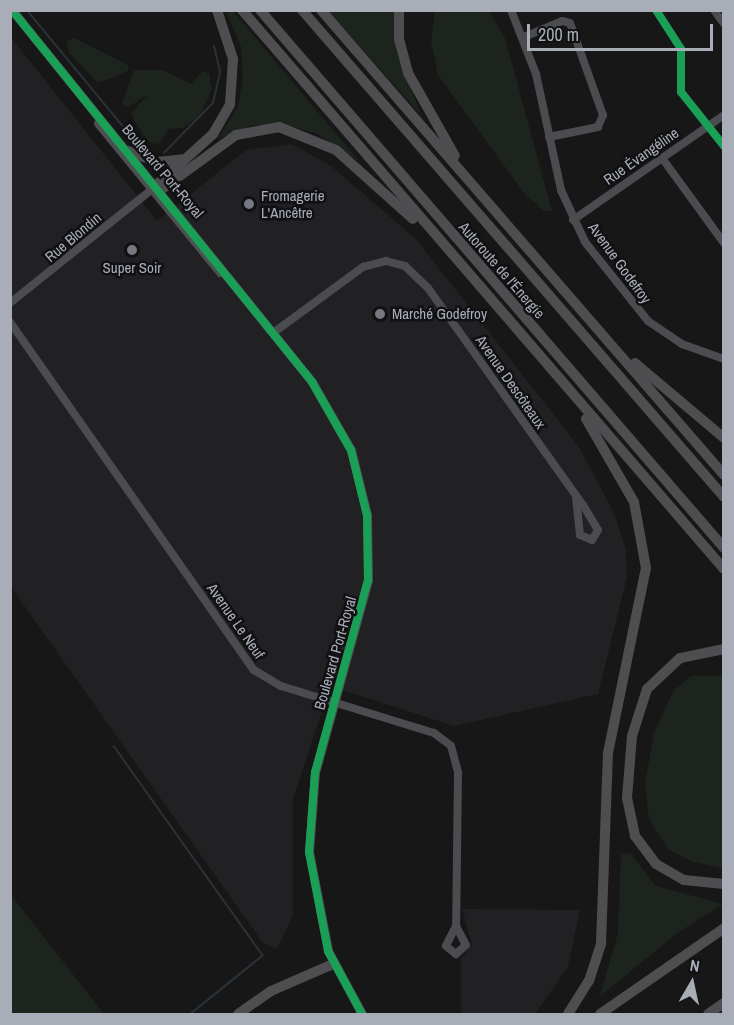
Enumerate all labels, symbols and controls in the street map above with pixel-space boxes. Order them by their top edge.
scale bar [530,12,716,50]
text: 200 m [538,22,579,47]
street label: Boulevard Port-Royal [119,120,207,222]
street label: Rue Évangéline [600,124,682,188]
place label: Fromagerie L'Ancêtre [261,186,325,221]
marker: Fromagerie L'Ancêtre [242,197,256,211]
street label: Rue Blondin [41,208,105,266]
street label: Autoroute de l'Énergie [455,218,549,322]
street label: Avenue Godefroy [585,219,655,307]
marker: Super Soir [125,243,139,257]
place label: Super Soir [103,259,161,277]
place label: Marché Godefroy [392,305,487,323]
marker: Marché Godefroy [373,307,387,321]
street label: Avenue Descôteaux [472,332,550,432]
street label: Avenue Le Neuf [203,580,269,662]
street label: Boulevard Port-Royal [310,594,360,712]
north arrow [662,953,722,1013]
text: N [688,954,701,977]

